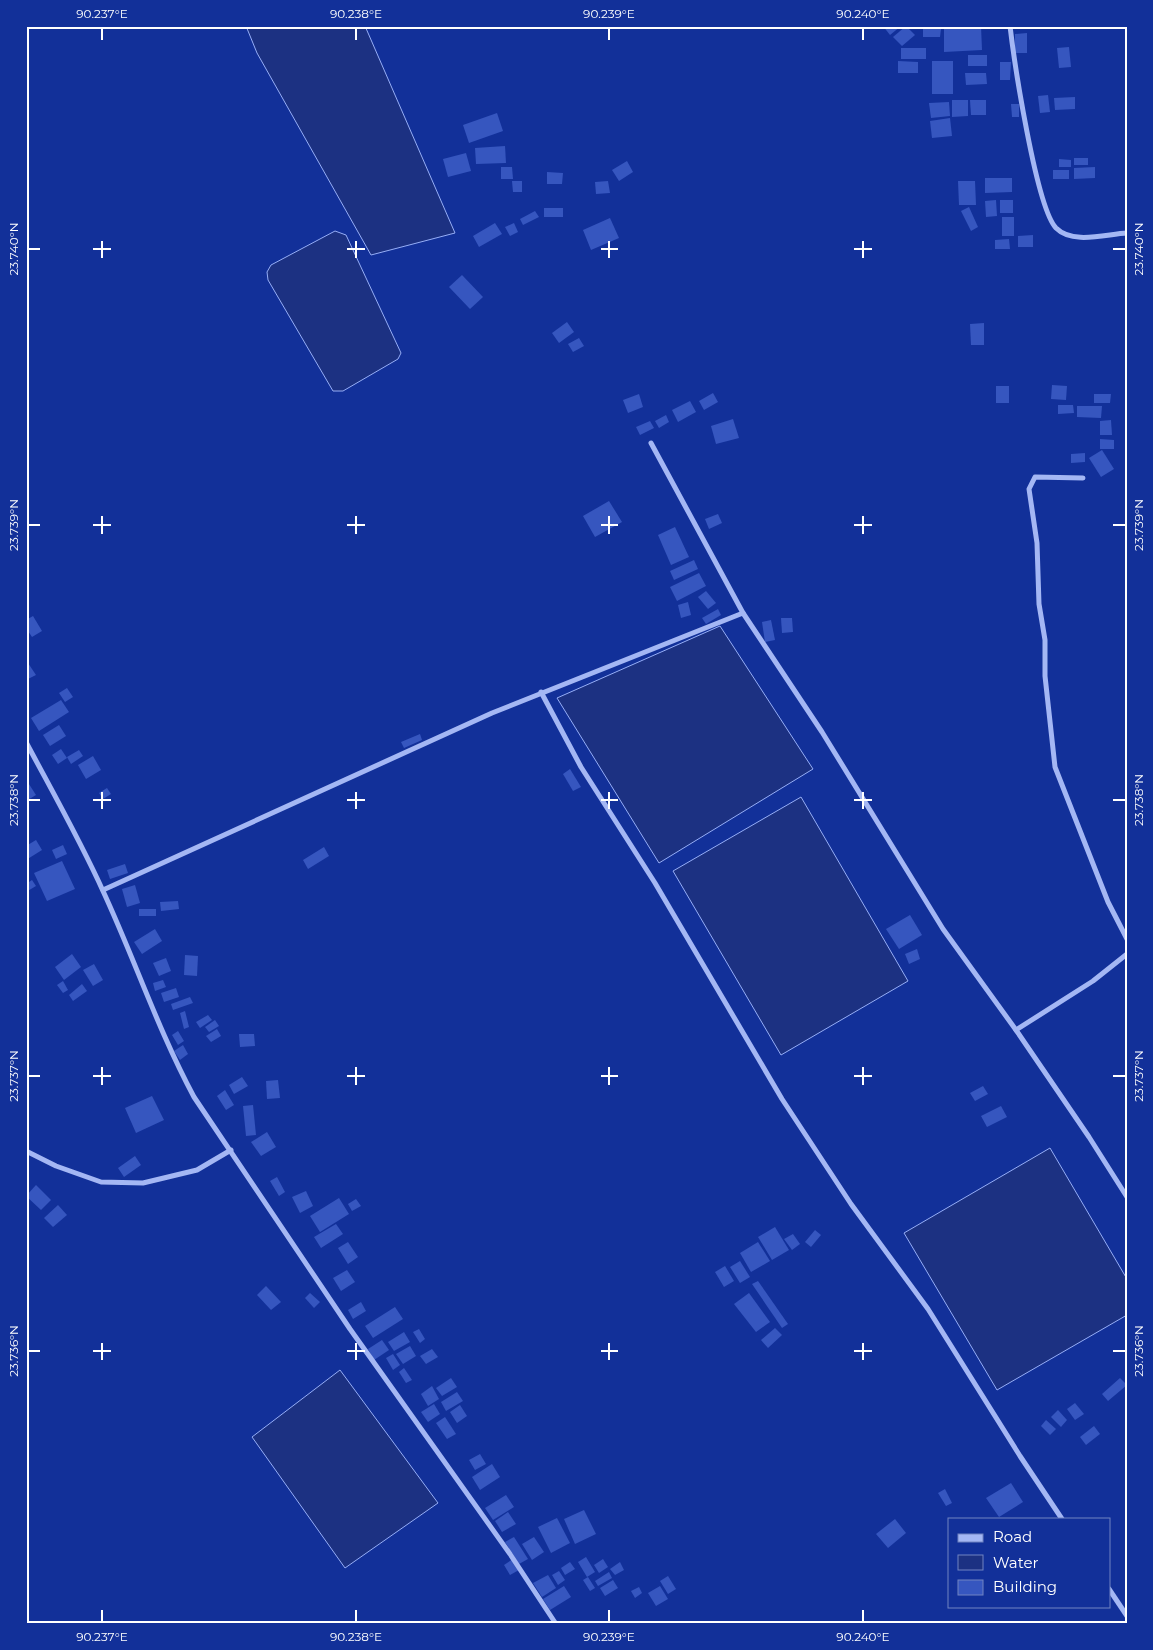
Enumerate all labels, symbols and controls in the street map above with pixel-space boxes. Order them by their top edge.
text: 90.237°E [76,6,128,21]
text: 90.238°E [330,6,382,21]
text: 90.239°E [583,6,635,21]
text: 90.240°E [836,6,890,21]
text: 23.740°N [6,223,21,275]
text: 23.740°N [1131,223,1146,275]
text: 23.739°N [6,499,21,551]
text: 23.739°N [1131,499,1146,551]
text: 23.738°N [6,774,21,826]
text: 23.738°N [1131,774,1146,826]
text: 23.737°N [6,1050,21,1102]
text: 23.737°N [1131,1050,1146,1102]
text: 23.736°N [6,1325,21,1377]
text: 23.736°N [1131,1325,1146,1377]
legend [948,1518,1110,1608]
text: Road [993,1527,1032,1546]
text: Water [993,1553,1039,1572]
text: Building [993,1577,1057,1596]
text: 90.237°E [76,1629,128,1644]
text: 90.238°E [330,1629,382,1644]
text: 90.239°E [583,1629,635,1644]
text: 90.240°E [836,1629,890,1644]

